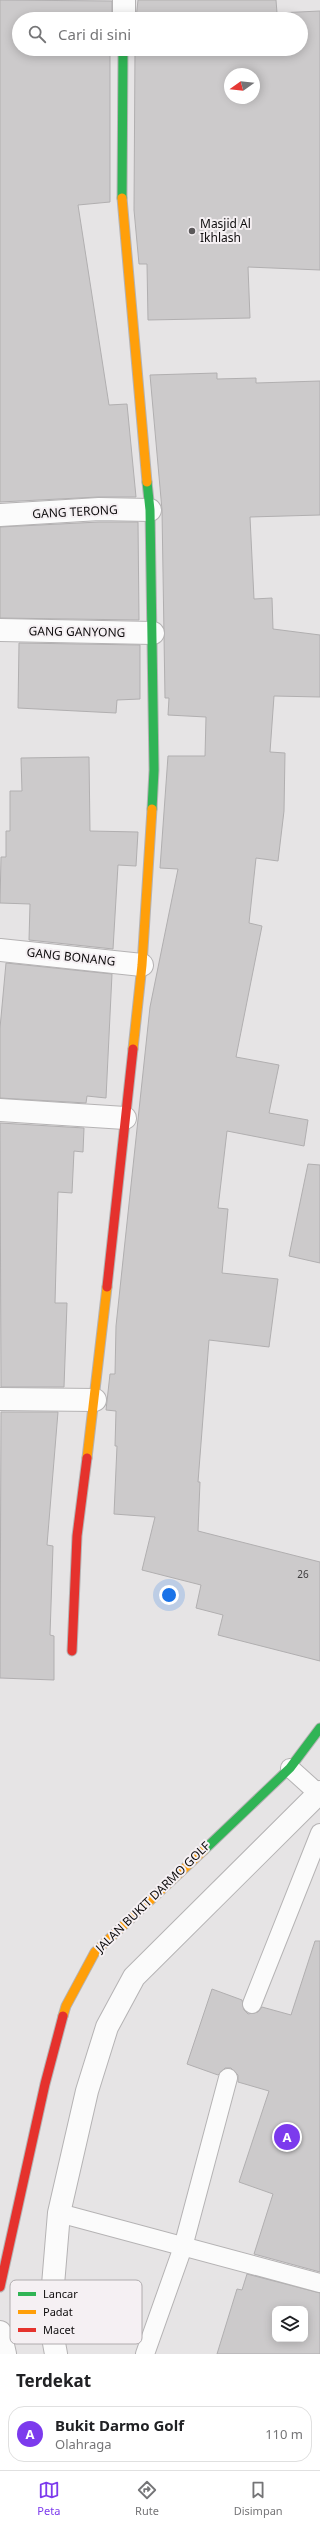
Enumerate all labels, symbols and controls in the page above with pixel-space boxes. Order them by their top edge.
search box [12,12,308,56]
icon: search [26,23,48,45]
text: Cari di sini [58,24,131,44]
north arrow [224,68,260,104]
place label: Masjid Al Ikhlash [200,215,251,246]
marker: Masjid Al Ikhlash [187,226,197,236]
street label: GANG TERONG [32,501,118,522]
street label: GANG GANYONG [29,622,125,641]
street label: GANG BONANG [26,943,116,970]
house number: 26 [297,1567,309,1581]
your location [159,1585,179,1605]
street label: JALAN BUKIT DARMO GOLF [91,1838,213,1956]
pin: A [274,2122,300,2152]
legend [10,2280,142,2344]
text: Lancar [43,2286,78,2301]
text: Padat [43,2304,73,2319]
map controls [272,2306,308,2342]
button: layers [272,2306,308,2342]
text: Macet [43,2322,75,2337]
text: Terdekat [16,2369,91,2392]
text: Bukit Darmo Golf [55,2415,184,2435]
text: A [26,2425,35,2443]
text: 110 m [265,2425,303,2443]
text: Olahraga [55,2435,112,2453]
tab: Peta [37,2479,60,2518]
tab: Rute [135,2479,159,2518]
tab: Disimpan [234,2479,283,2518]

